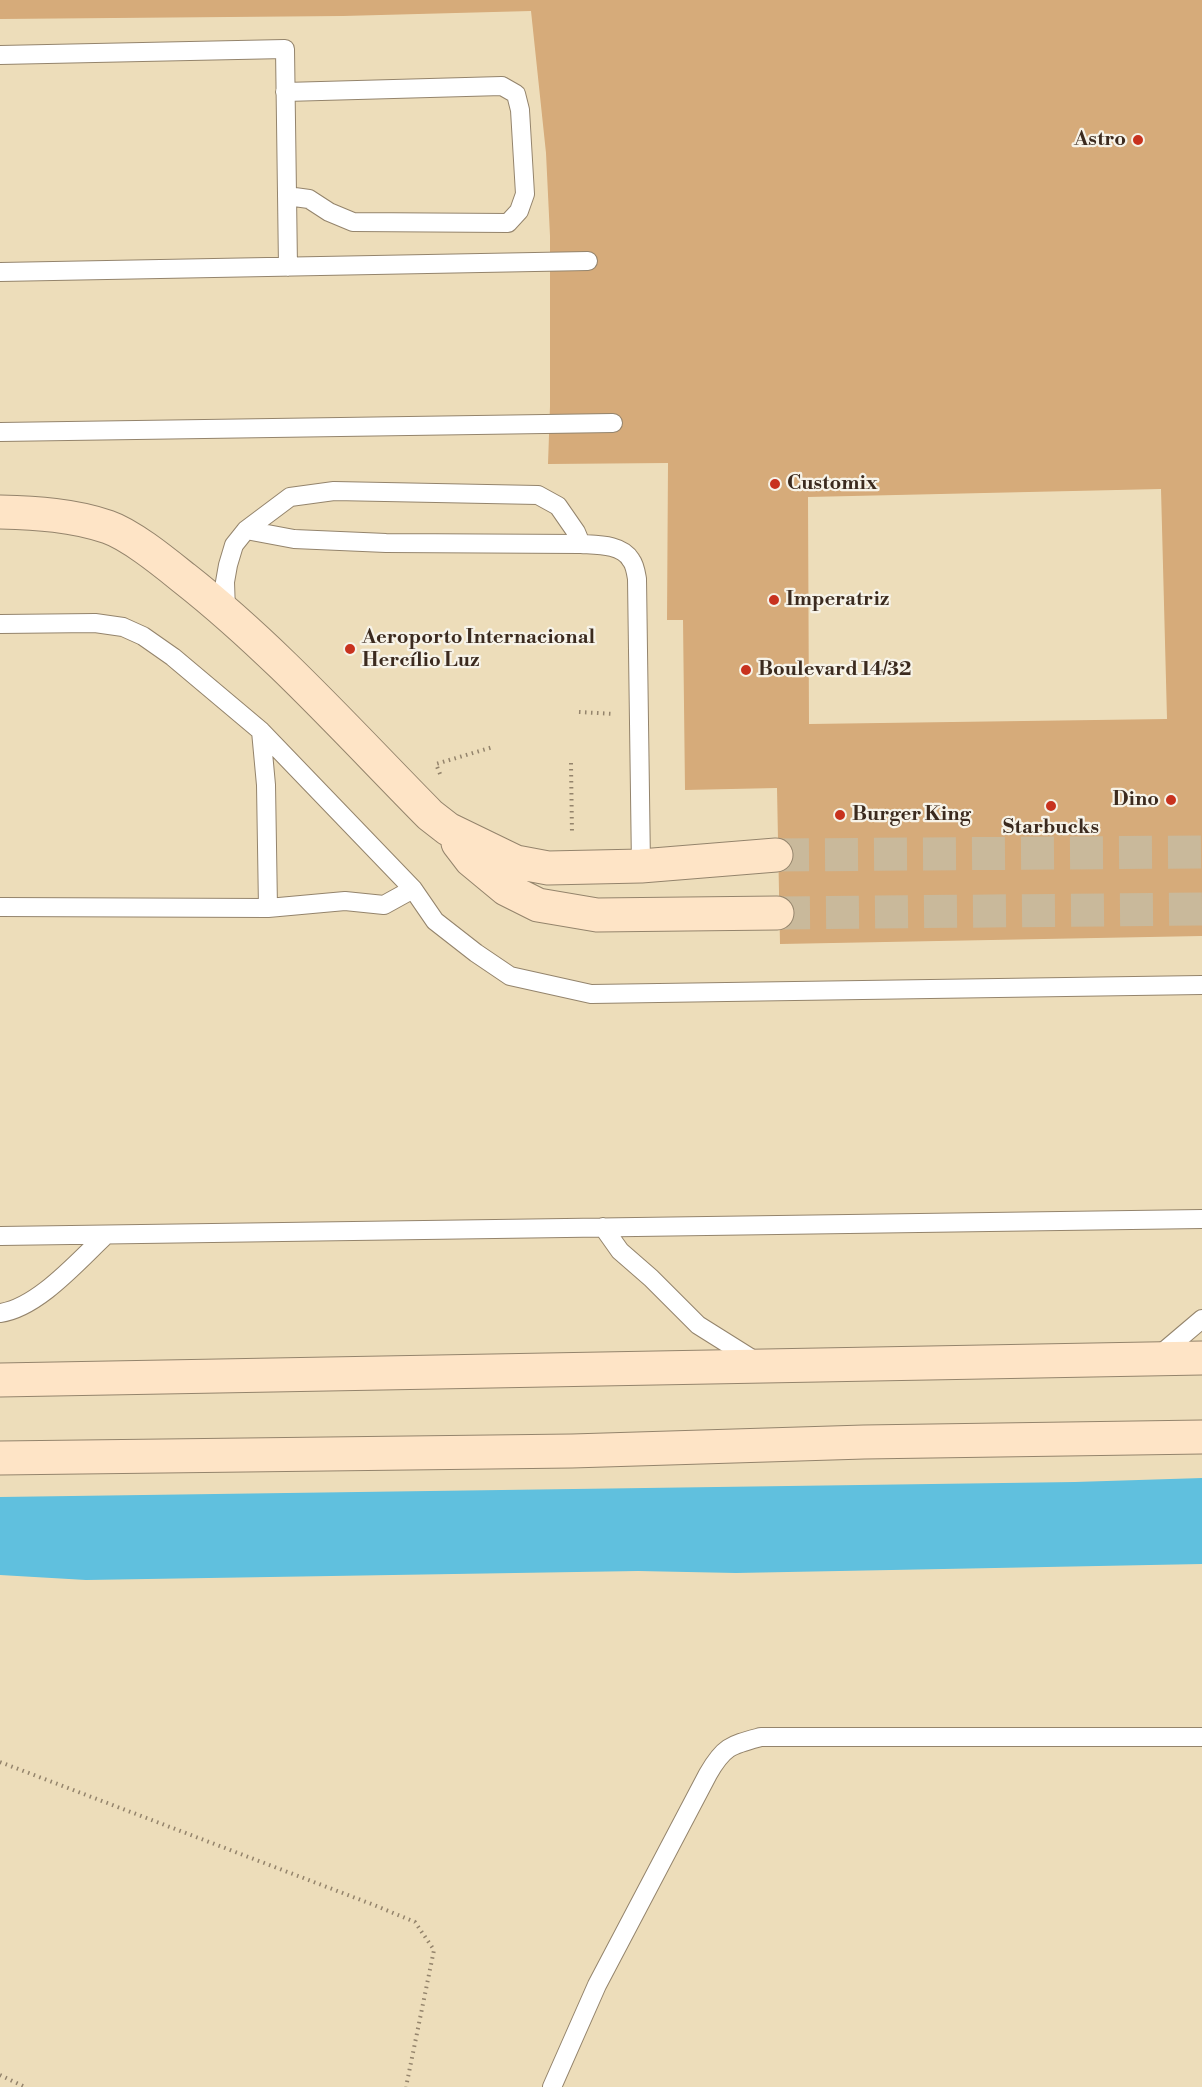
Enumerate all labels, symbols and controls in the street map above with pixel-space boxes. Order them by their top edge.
place label: Astro [1074,128,1126,152]
marker: Astro [1131,133,1145,147]
place label: Customix [787,472,877,496]
marker: Customix [768,477,782,491]
place label: Imperatriz [786,588,889,612]
marker: Imperatriz [767,593,781,607]
place label: Aeroporto Internacional Hercílio Luz [362,626,595,673]
marker: Aeroporto Internacional Hercílio Luz [343,642,357,656]
place label: Boulevard 14/32 [758,658,911,682]
marker: Boulevard 14/32 [739,663,753,677]
place label: Dino [1113,788,1159,812]
marker: Dino [1164,793,1178,807]
marker: Starbucks [1044,799,1058,813]
place label: Burger King [852,803,971,827]
marker: Burger King [833,808,847,822]
place label: Starbucks [1003,816,1099,840]

